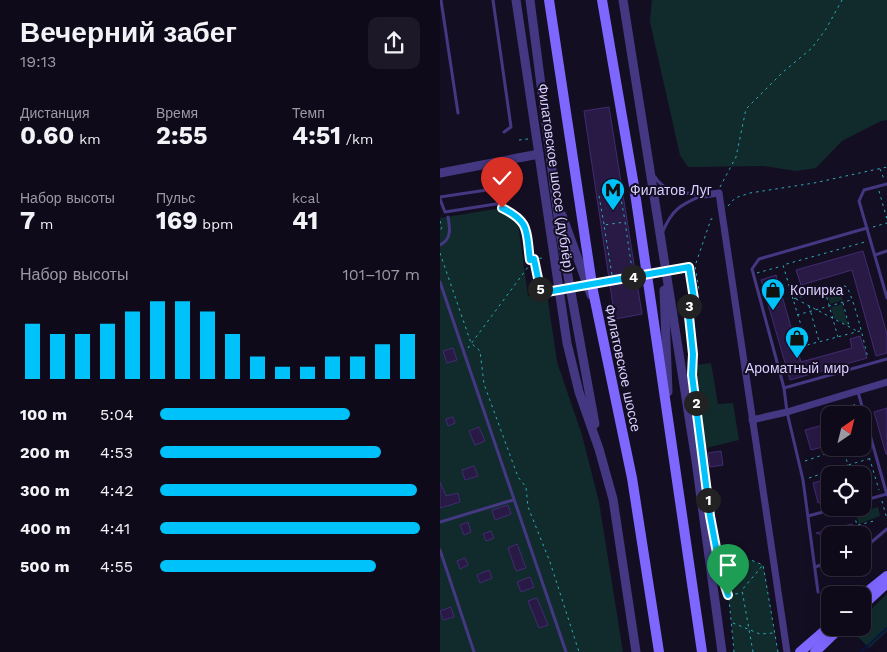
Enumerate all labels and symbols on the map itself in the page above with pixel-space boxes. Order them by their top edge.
street label: Филатовское шоссе (дублёр) [535,82,577,274]
pin [481,157,523,208]
metro station icon: Филатов Луг [600,177,626,211]
place label: Филатов Луг [630,182,712,198]
pin: 4 [620,264,646,290]
pin: 5 [528,276,552,302]
shop icon: Копирка [760,277,786,311]
place label: Копирка [790,282,844,298]
pin: 3 [676,294,702,318]
street label: Филатовское шоссе [602,303,644,433]
shop icon: Ароматный мир [784,325,810,359]
place label: Ароматный мир [745,360,849,376]
pin: 2 [684,390,708,416]
north arrow [821,406,871,456]
pin: 1 [696,488,720,512]
pin [707,544,749,595]

